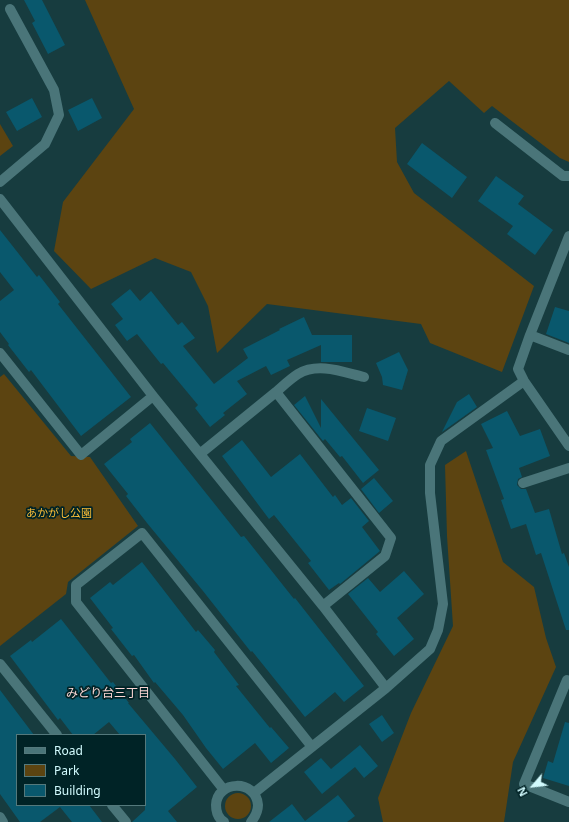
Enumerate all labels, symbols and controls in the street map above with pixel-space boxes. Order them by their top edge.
park label: あかがし公園 [26,507,92,521]
district label: みどり台三丁目 [66,687,150,701]
legend [16,734,146,806]
text: Road [54,742,83,759]
text: Park [54,762,79,779]
north arrow [513,766,553,806]
text: Building [54,782,101,799]
text: N [513,784,531,799]

